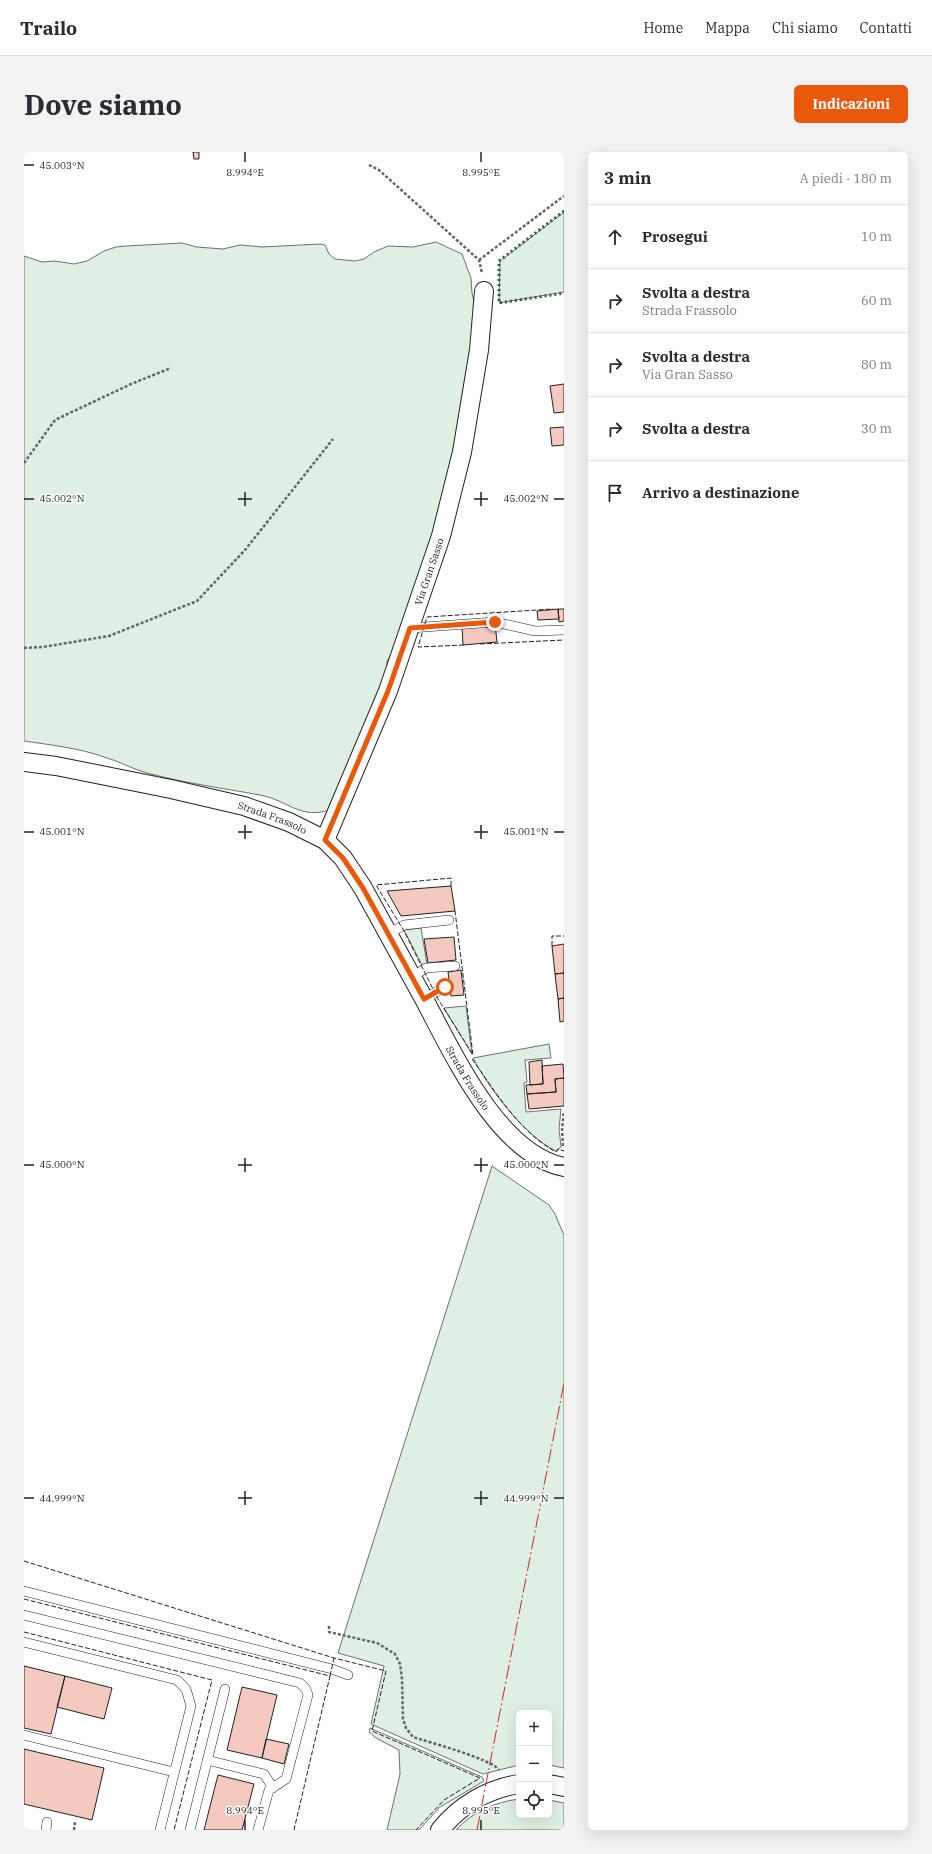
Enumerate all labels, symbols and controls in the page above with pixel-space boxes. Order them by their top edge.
text: Trailo [20,16,77,40]
text: Home [643,19,683,37]
text: Mappa [705,19,750,37]
text: Chi siamo [772,19,838,37]
text: Contatti [860,19,912,37]
button: Indicazioni [794,85,908,123]
text: Dove siamo [24,86,182,123]
text: 45.003°N [39,159,85,172]
text: 8.994°E [226,166,264,179]
text: 8.995°E [462,166,500,179]
text: 3 min [604,167,652,189]
text: A piedi · 180 m [800,170,892,187]
icon: ahead [604,226,626,248]
text: Prosegui [642,227,708,246]
text: 10 m [861,228,892,245]
text: Svolta a destra [642,283,750,302]
icon: right [604,290,626,312]
text: 60 m [861,292,892,309]
text: Strada Frassolo [642,302,737,319]
text: Svolta a destra [642,347,750,366]
icon: right [604,354,626,376]
text: 80 m [861,356,892,373]
text: Via Gran Sasso [642,366,733,383]
icon: right [604,418,626,440]
text: Svolta a destra [642,419,750,438]
text: 30 m [861,420,892,437]
icon: arrive [604,482,626,504]
text: Arrivo a destinazione [642,483,799,502]
text: 45.002°N [39,492,85,505]
text: 45.002°N [503,492,549,505]
street label: Via Gran Sasso [412,536,447,607]
route end [486,613,504,631]
street label: Strada Frassolo [237,799,309,837]
text: 45.001°N [39,825,85,838]
text: 45.001°N [503,825,549,838]
route start [436,978,454,996]
street label: Strada Frassolo [443,1044,493,1113]
text: 45.000°N [39,1158,85,1171]
text: 45.000°N [503,1158,549,1171]
text: 44.999°N [39,1492,85,1505]
text: 44.999°N [503,1492,549,1505]
map controls [516,1710,552,1818]
button: + [516,1710,552,1746]
button: − [516,1746,552,1782]
button: locate [516,1782,552,1818]
text: 8.994°E [226,1804,264,1817]
text: 8.995°E [462,1804,500,1817]

